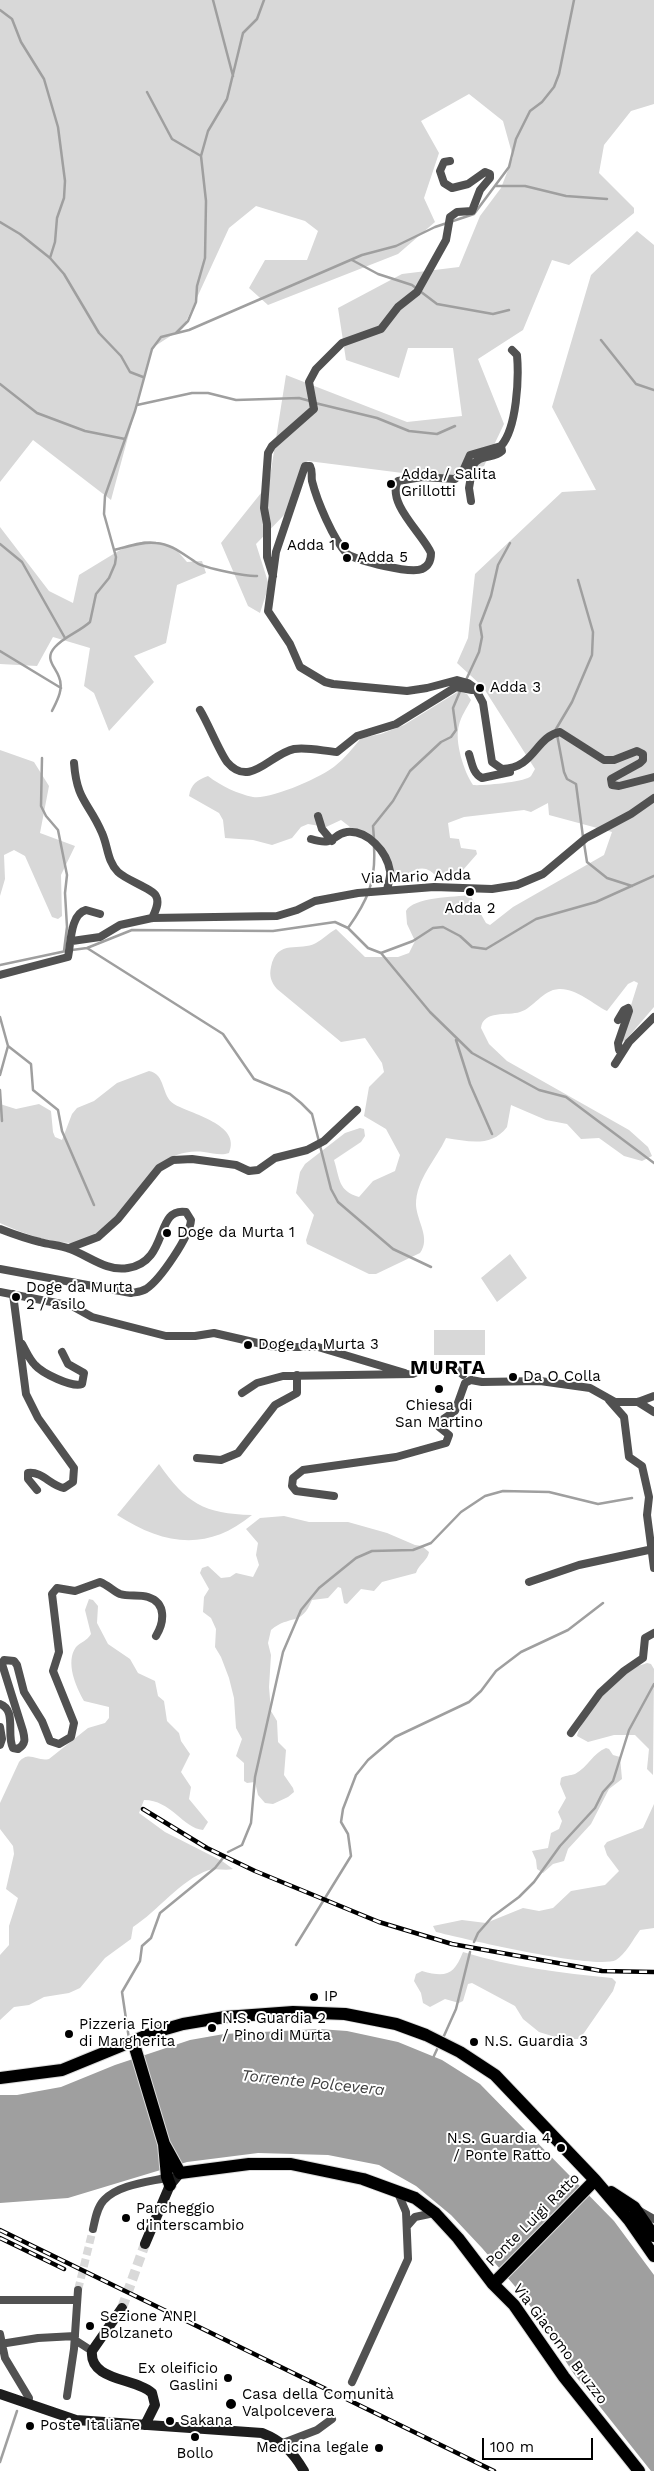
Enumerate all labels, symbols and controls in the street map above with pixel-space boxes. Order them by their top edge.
place label: Adda / Salita Grillotti [401,466,496,501]
marker: Adda / Salita Grillotti [385,478,397,490]
place label: Adda 1 [287,537,335,555]
marker: Adda 1 [339,540,351,552]
place label: Adda 5 [357,549,408,567]
marker: Adda 5 [341,552,353,564]
place label: Adda 3 [490,679,541,697]
marker: Adda 3 [474,682,486,694]
street label: Via Mario Adda [361,866,471,888]
marker: Adda 2 [464,886,476,898]
place label: Adda 2 [445,900,495,918]
place label: Doge da Murta 1 [177,1224,295,1242]
marker: Doge da Murta 1 [161,1227,173,1239]
place label: Doge da Murta 2 / asilo [26,1279,133,1314]
marker: Doge da Murta 2 / asilo [10,1291,22,1303]
place label: Doge da Murta 3 [258,1336,379,1354]
marker: Doge da Murta 3 [242,1339,254,1351]
district label: MURTA [409,1356,487,1380]
place label: Da O Colla [523,1368,601,1386]
marker: Da O Colla [507,1371,519,1383]
marker: Chiesa di San Martino [433,1383,445,1395]
place label: Chiesa di San Martino [395,1397,483,1432]
place label: IP [324,1988,338,2006]
marker: IP [308,1991,320,2003]
place label: N.S. Guardia 2 / Pino di Murta [222,2010,331,2045]
place label: Pizzeria Fior di Margherita [79,2016,175,2051]
marker: N.S. Guardia 2 / Pino di Murta [206,2022,218,2034]
marker: Pizzeria Fior di Margherita [63,2028,75,2040]
place label: N.S. Guardia 3 [484,2033,588,2051]
marker: N.S. Guardia 3 [468,2036,480,2048]
water label: Torrente Polcevera [241,2066,385,2100]
place label: N.S. Guardia 4 / Ponte Ratto [447,2130,551,2165]
marker: N.S. Guardia 4 / Ponte Ratto [555,2142,567,2154]
street label: Ponte Luigi Ratto [482,2169,584,2271]
place label: Parcheggio d'interscambio [136,2200,244,2235]
marker: Parcheggio d'interscambio [120,2212,132,2224]
street label: Via Giacomo Bruzzo [509,2280,611,2408]
place label: Sezione ANPI Bolzaneto [100,2308,197,2343]
marker: Sezione ANPI Bolzaneto [84,2320,96,2332]
place label: Ex oleificio Gaslini [138,2360,218,2395]
marker: Ex oleificio Gaslini [222,2372,234,2384]
place label: Casa della Comunità Valpolcevera [242,2386,394,2421]
marker: Casa della Comunità Valpolcevera [224,2397,238,2411]
place label: Sakana [180,2412,233,2430]
marker: Sakana [164,2415,176,2427]
place label: Poste Italiane [40,2417,140,2435]
marker: Poste Italiane [24,2420,36,2432]
scale bar [484,2428,595,2460]
marker: Bollo [189,2431,201,2443]
text: 100 m [490,2438,534,2456]
place label: Medicina legale [256,2439,369,2457]
marker: Medicina legale [373,2442,385,2454]
place label: Bollo [177,2445,213,2463]

